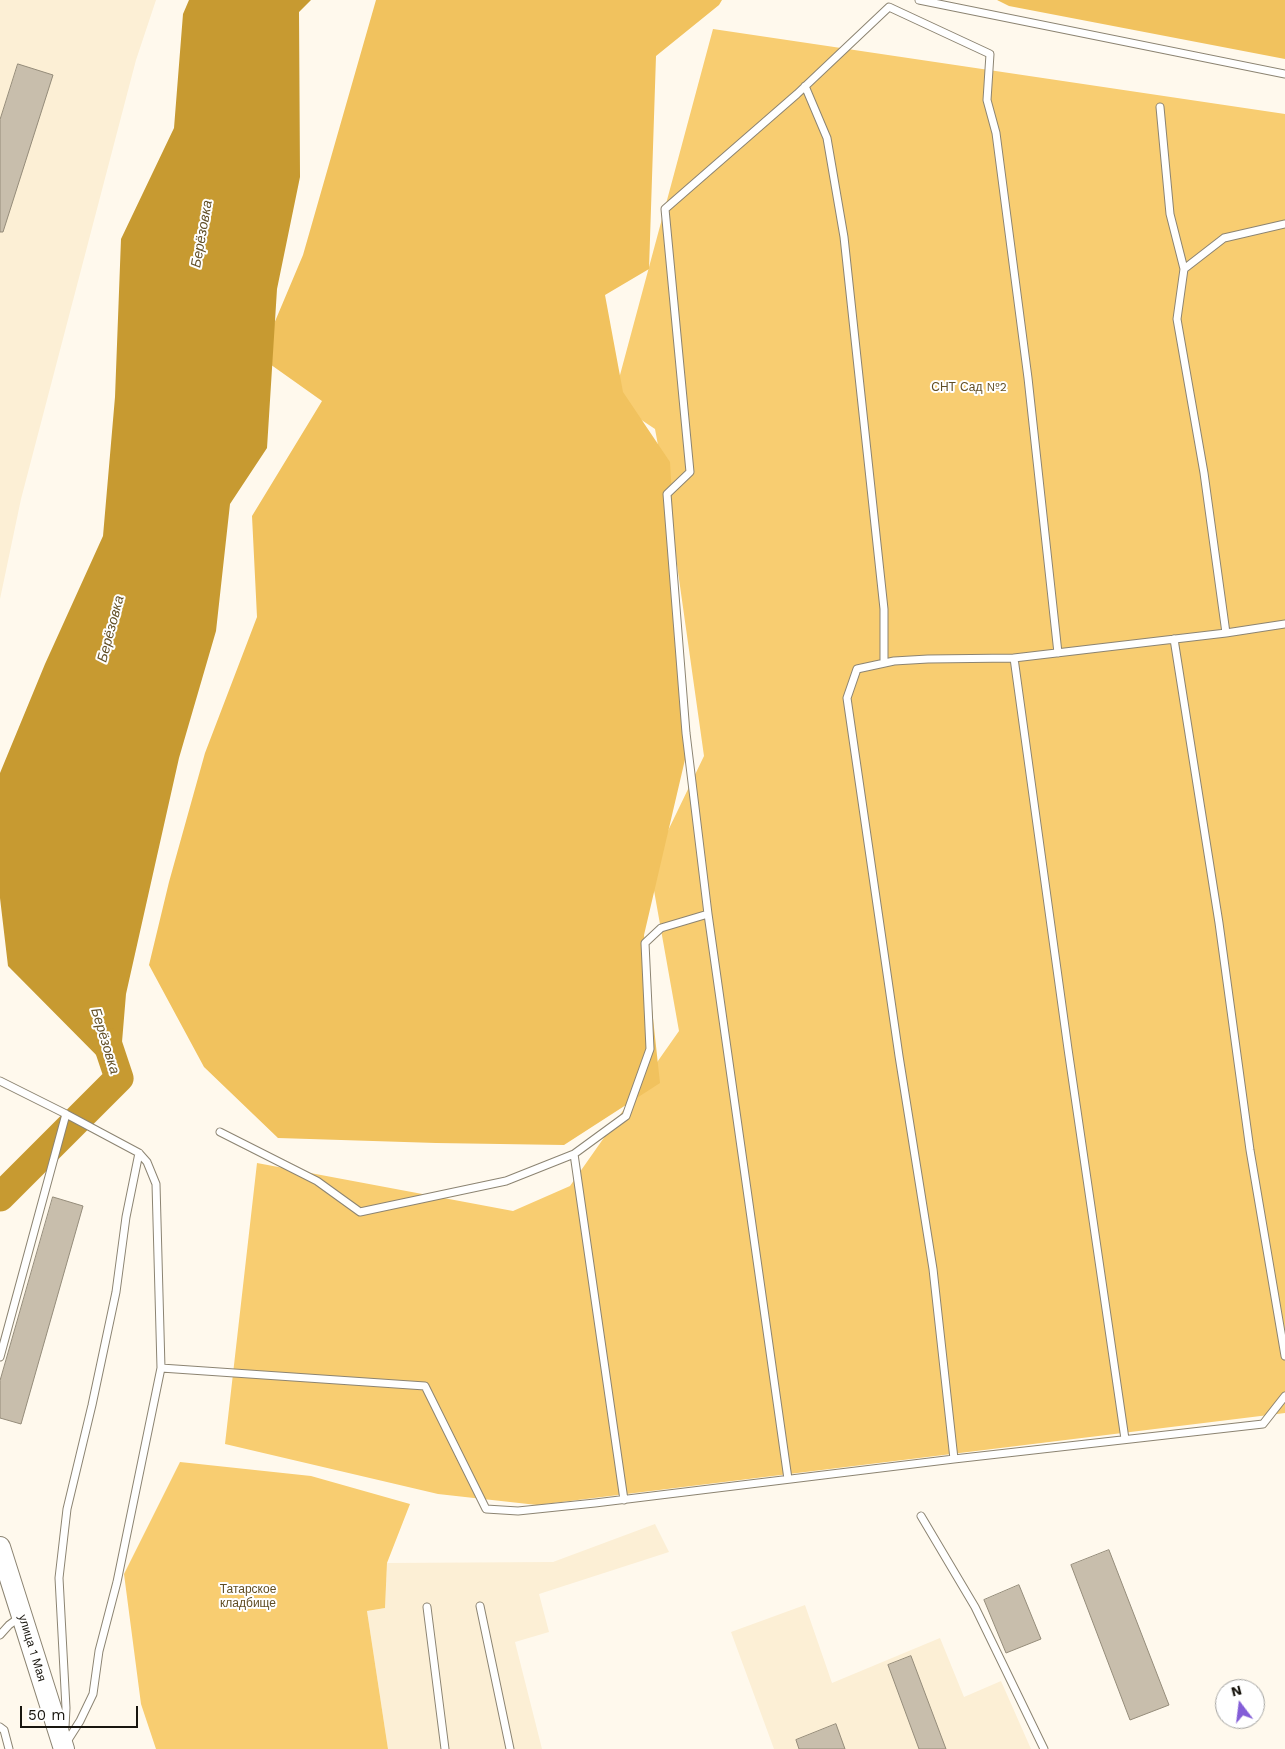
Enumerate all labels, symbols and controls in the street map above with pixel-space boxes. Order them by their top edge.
water label: Берёзовка [188,199,216,269]
park label: СНТ Сад №2 [931,380,1007,394]
water label: Берёзовка [94,594,128,664]
water label: Берёзовка [87,1006,123,1076]
park label: Татарское кладбище [220,1582,276,1610]
street label: улица 1 Мая [15,1613,49,1683]
north arrow [1215,1679,1265,1729]
text: N [1229,1681,1243,1700]
scale bar [22,1696,140,1728]
text: 50 m [28,1706,65,1724]

